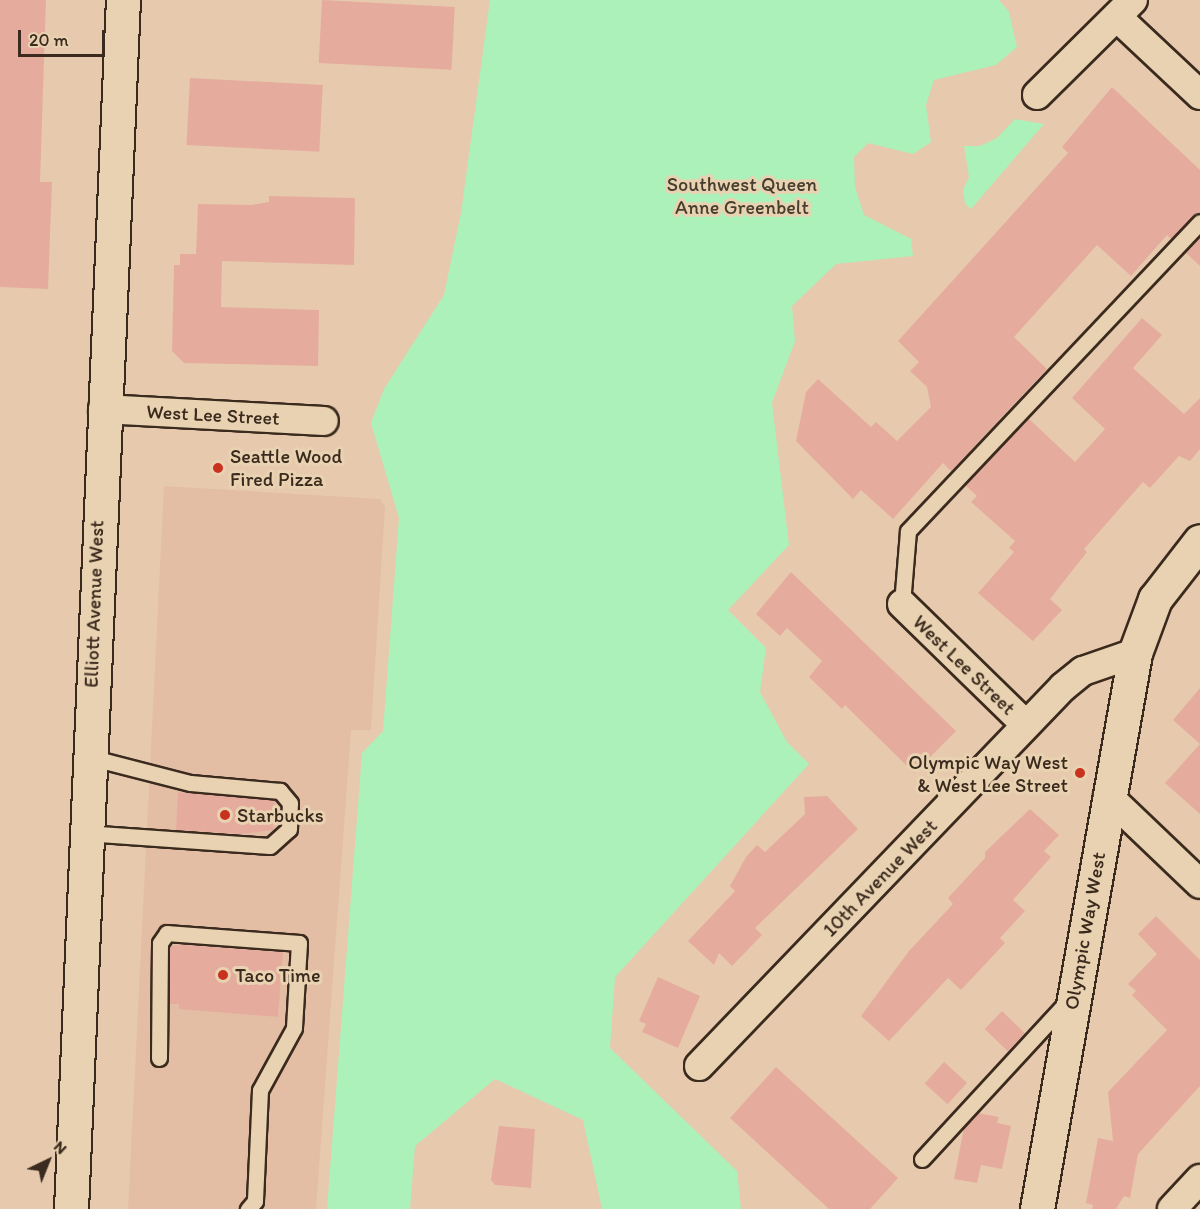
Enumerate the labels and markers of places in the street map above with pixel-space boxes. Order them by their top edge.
place label: Seattle Wood Fired Pizza [230,444,343,491]
marker: Seattle Wood Fired Pizza [211,461,225,475]
place label: Olympic Way West & West Lee Street [909,750,1068,797]
marker: Olympic Way West & West Lee Street [1073,766,1087,780]
place label: Starbucks [237,803,324,827]
marker: Starbucks [218,808,232,822]
place label: Taco Time [235,963,321,987]
marker: Taco Time [216,968,230,982]

